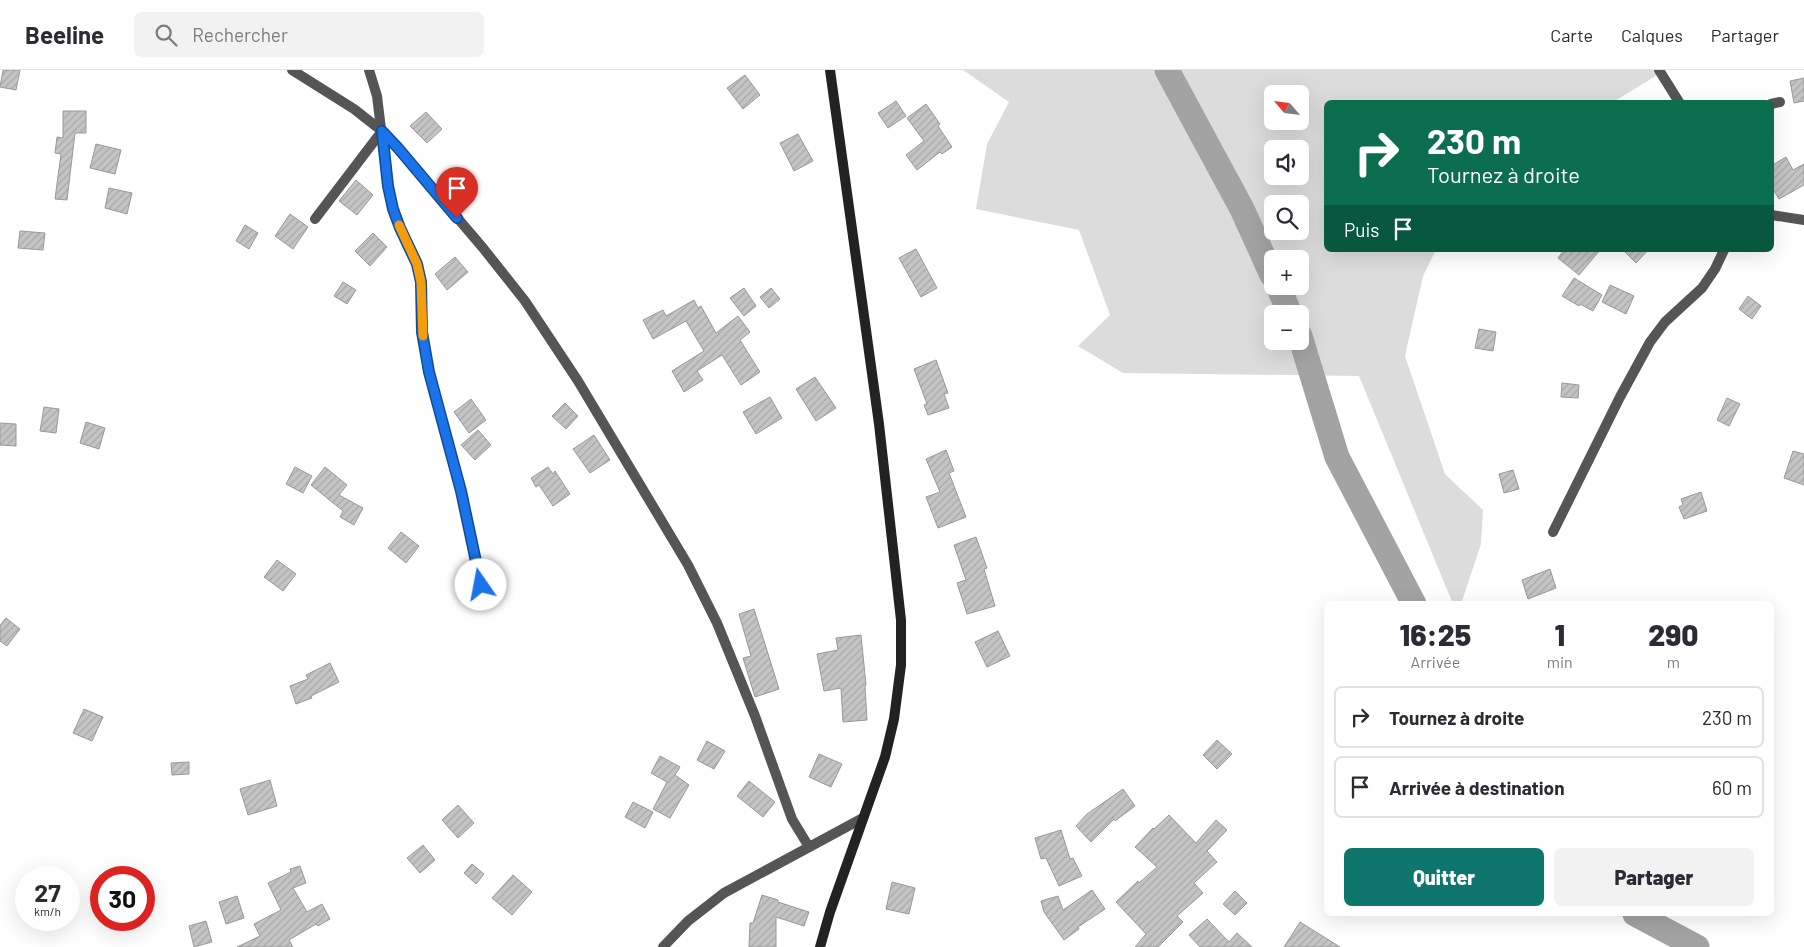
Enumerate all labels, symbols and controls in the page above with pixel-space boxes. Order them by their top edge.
search box [134,12,484,57]
text: Beeline [25,20,104,49]
icon: search [152,21,180,49]
text: Rechercher [192,23,288,46]
text: Carte [1550,24,1593,46]
text: Calques [1621,24,1683,46]
text: Partager [1711,24,1779,46]
north arrow [1264,85,1309,130]
map controls [1264,85,1309,350]
text: 230 m [1427,119,1521,161]
icon: right [1344,120,1409,185]
button: sound [1264,140,1309,185]
text: Tournez à droite [1427,161,1580,187]
pin [436,167,478,218]
icon: arrive [443,174,471,202]
button: search [1264,195,1309,240]
icon: arrive [1389,215,1417,243]
text: Puis [1344,218,1379,241]
button: + [1264,250,1309,295]
button: − [1264,305,1309,350]
position arrow [454,558,506,610]
text: 16:25 [1400,616,1471,652]
text: 1 [1554,616,1565,652]
text: 290 [1648,616,1698,652]
text: Arrivée [1410,652,1460,671]
text: min [1547,652,1573,671]
text: m [1667,652,1680,671]
icon: right [1346,703,1374,731]
text: Tournez à droite [1389,706,1525,729]
text: 230 m [1702,706,1752,729]
icon: arrive [1346,773,1374,801]
text: Arrivée à destination [1389,776,1565,799]
text: 60 m [1712,776,1752,799]
button: Quitter [1344,848,1544,906]
button: Partager [1554,848,1754,906]
speed limit sign: 30 [90,866,155,931]
text: 27 [34,877,61,907]
text: km/h [34,904,61,918]

